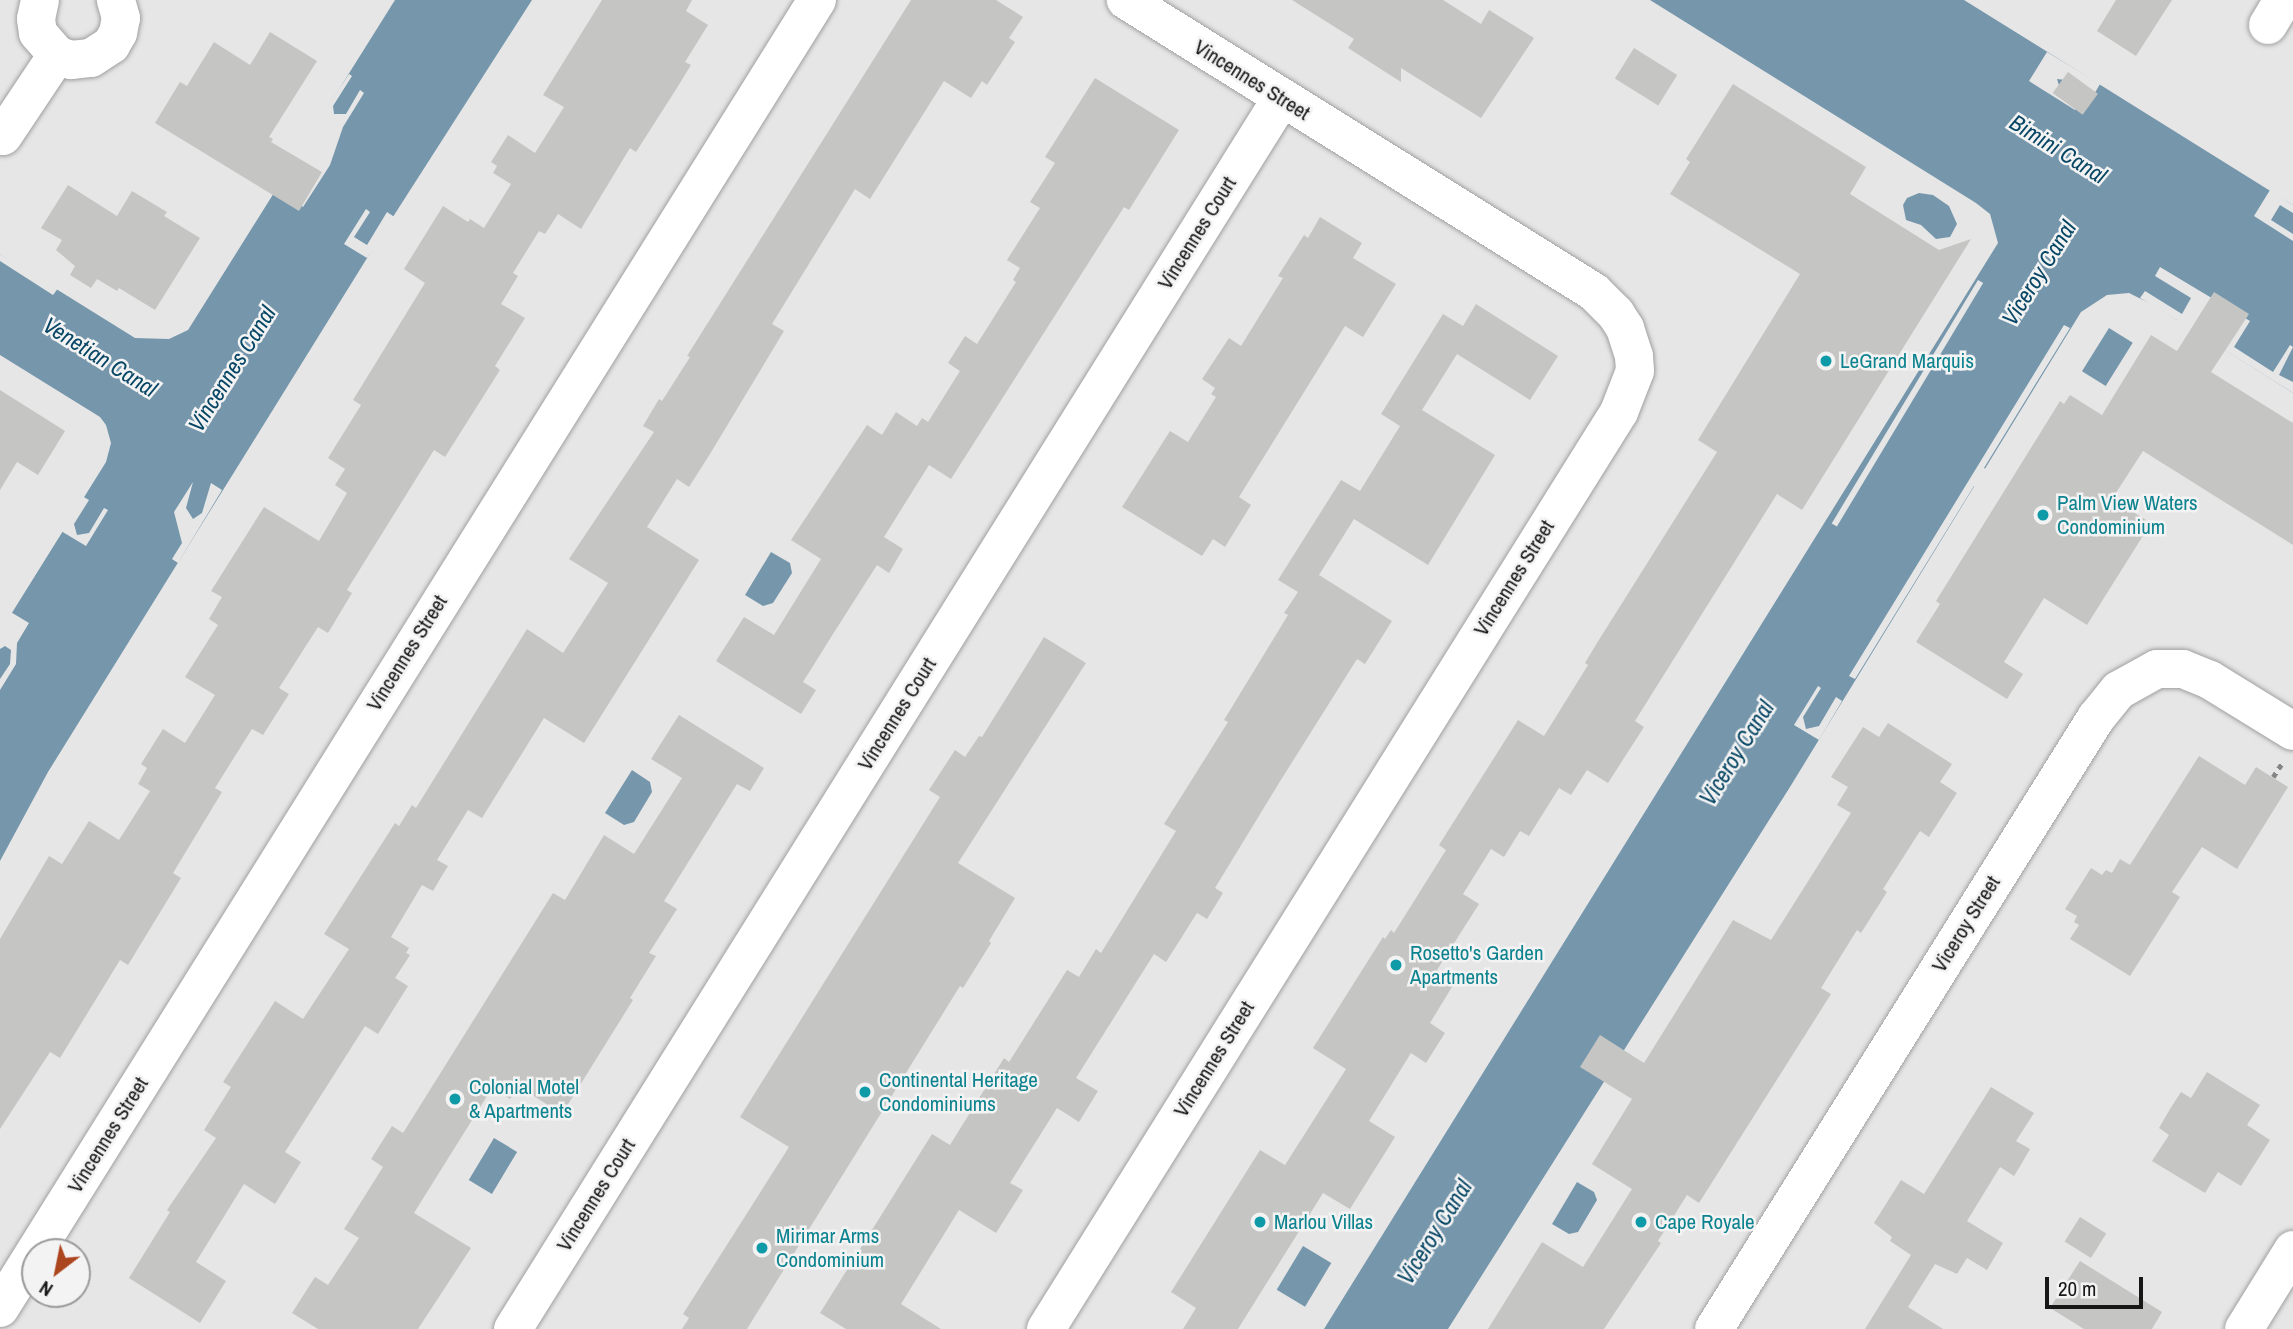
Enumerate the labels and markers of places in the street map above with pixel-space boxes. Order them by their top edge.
place label: LeGrand Marquis [1840,348,1974,374]
marker: LeGrand Marquis [1818,353,1834,369]
place label: Palm View Waters Condominium [2057,490,2198,540]
marker: Palm View Waters Condominium [2035,507,2051,523]
place label: Rosetto's Garden Apartments [1410,940,1543,990]
marker: Rosetto's Garden Apartments [1388,957,1404,973]
place label: Continental Heritage Condominiums [879,1067,1038,1117]
place label: Colonial Motel & Apartments [469,1074,579,1124]
marker: Continental Heritage Condominiums [857,1084,873,1100]
marker: Colonial Motel & Apartments [447,1091,463,1107]
place label: Marlou Villas [1274,1209,1373,1235]
place label: Cape Royale [1655,1209,1755,1235]
marker: Marlou Villas [1252,1214,1268,1230]
marker: Cape Royale [1633,1214,1649,1230]
place label: Mirimar Arms Condominium [776,1223,884,1273]
marker: Mirimar Arms Condominium [754,1240,770,1256]

